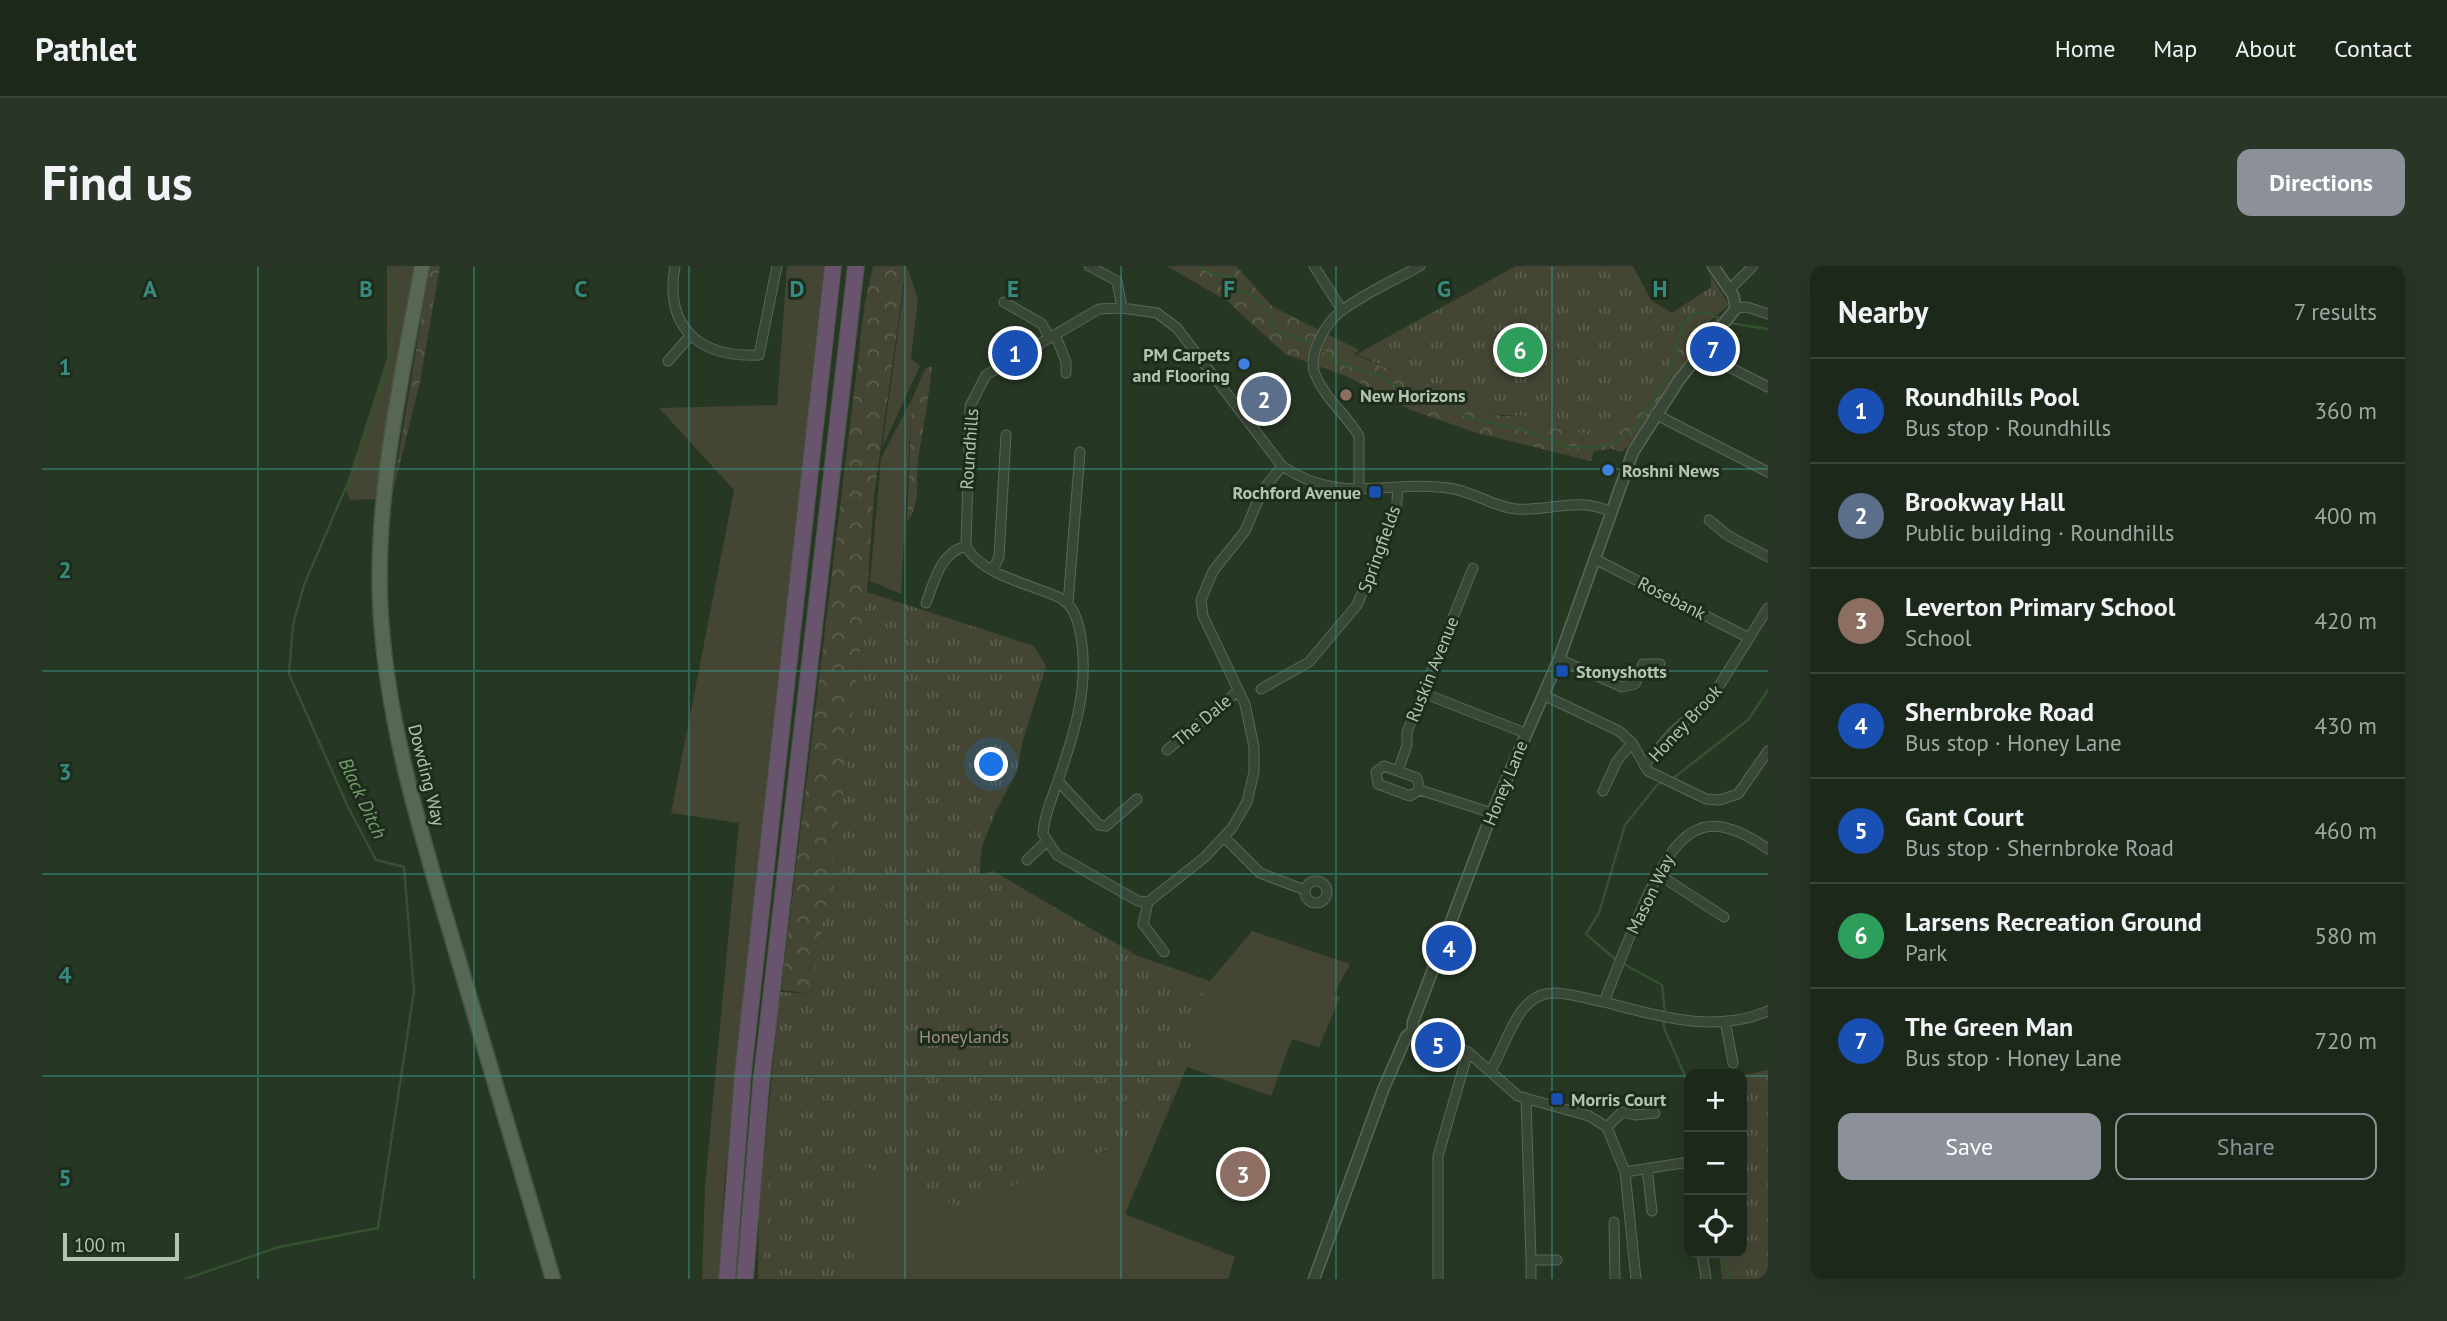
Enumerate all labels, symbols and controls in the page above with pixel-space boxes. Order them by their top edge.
text: Pathlet [35,27,137,70]
text: Home [2055,33,2115,64]
text: Map [2153,33,2197,64]
text: About [2235,33,2296,64]
text: Contact [2334,33,2412,64]
button: Directions [2237,149,2405,216]
text: Find us [42,150,193,214]
text: A [143,274,157,303]
text: B [359,274,373,303]
text: C [575,274,588,303]
text: D [790,274,804,303]
text: E [1007,274,1019,303]
text: F [1223,274,1235,303]
text: G [1437,274,1451,303]
text: H [1653,274,1667,303]
text: Nearby [1838,292,1928,331]
text: 7 results [2294,297,2377,326]
pin: 7 [1690,323,1736,375]
pin: 6 [1497,324,1543,376]
pin: 1 [992,327,1038,379]
place label: PM Carpets and Flooring [1133,343,1230,387]
text: 1 [58,352,72,381]
marker: PM Carpets and Flooring [1236,356,1252,372]
pin: 2 [1241,373,1287,425]
text: Roundhills Pool [1905,380,2079,413]
place label: New Horizons [1360,384,1466,407]
marker: New Horizons [1338,387,1354,403]
text: 1 [1854,396,1868,425]
text: 360 m [2315,396,2377,425]
street label: Roundhills [955,408,983,490]
text: Bus stop · Roundhills [1905,413,2111,442]
place label: Roshni News [1622,459,1720,482]
marker: Roshni News [1600,462,1616,478]
place label: Rochford Avenue [1232,481,1361,504]
marker: Rochford Avenue [1367,484,1383,500]
text: Brookway Hall [1905,485,2065,518]
text: 2 [1854,501,1868,530]
text: 400 m [2315,501,2377,530]
street label: Springfields [1353,502,1405,596]
text: Public building · Roundhills [1905,518,2174,547]
text: 2 [58,555,72,584]
street label: Rosebank [1634,571,1710,625]
text: Leverton Primary School [1905,590,2175,623]
text: 3 [1854,606,1868,635]
text: 420 m [2315,606,2377,635]
street label: Ruskin Avenue [1400,613,1464,725]
text: School [1905,623,1972,652]
place label: Stonyshotts [1576,660,1667,683]
marker: Stonyshotts [1554,663,1570,679]
street label: Honey Brook [1643,679,1727,766]
street label: The Dale [1168,689,1236,751]
text: Shernbroke Road [1905,695,2094,728]
text: 4 [1854,711,1868,740]
text: 430 m [2315,711,2377,740]
street label: Dowding Way [403,722,451,829]
text: Bus stop · Honey Lane [1905,728,2122,757]
street label: Honey Lane [1478,737,1532,829]
your location [974,747,1008,781]
water label: Black Ditch [334,754,392,842]
text: 3 [58,757,72,786]
text: Gant Court [1905,800,2024,833]
text: 5 [1854,816,1868,845]
text: 460 m [2315,816,2377,845]
text: Bus stop · Shernbroke Road [1905,833,2174,862]
street label: Mason Way [1621,850,1679,938]
text: Larsens Recreation Ground [1905,905,2202,938]
text: 6 [1854,921,1868,950]
text: 580 m [2315,921,2377,950]
pin: 4 [1426,922,1472,974]
text: Park [1905,938,1947,967]
text: 4 [58,960,72,989]
text: The Green Man [1905,1010,2073,1043]
pin: 5 [1415,1019,1461,1071]
park label: Honeylands [919,1025,1009,1048]
text: 7 [1854,1026,1868,1055]
text: 720 m [2315,1026,2377,1055]
text: Bus stop · Honey Lane [1905,1043,2122,1072]
map controls [1684,1069,1747,1258]
button: + [1684,1069,1747,1132]
place label: Morris Court [1571,1088,1667,1111]
marker: Morris Court [1549,1091,1565,1107]
button: Save [1838,1113,2101,1180]
button: Share [2115,1113,2377,1180]
button: − [1684,1132,1747,1195]
pin: 3 [1220,1148,1266,1200]
text: 5 [58,1163,72,1192]
button: locate [1684,1195,1747,1258]
scale bar [63,1230,178,1262]
text: 100 m [74,1233,126,1257]

